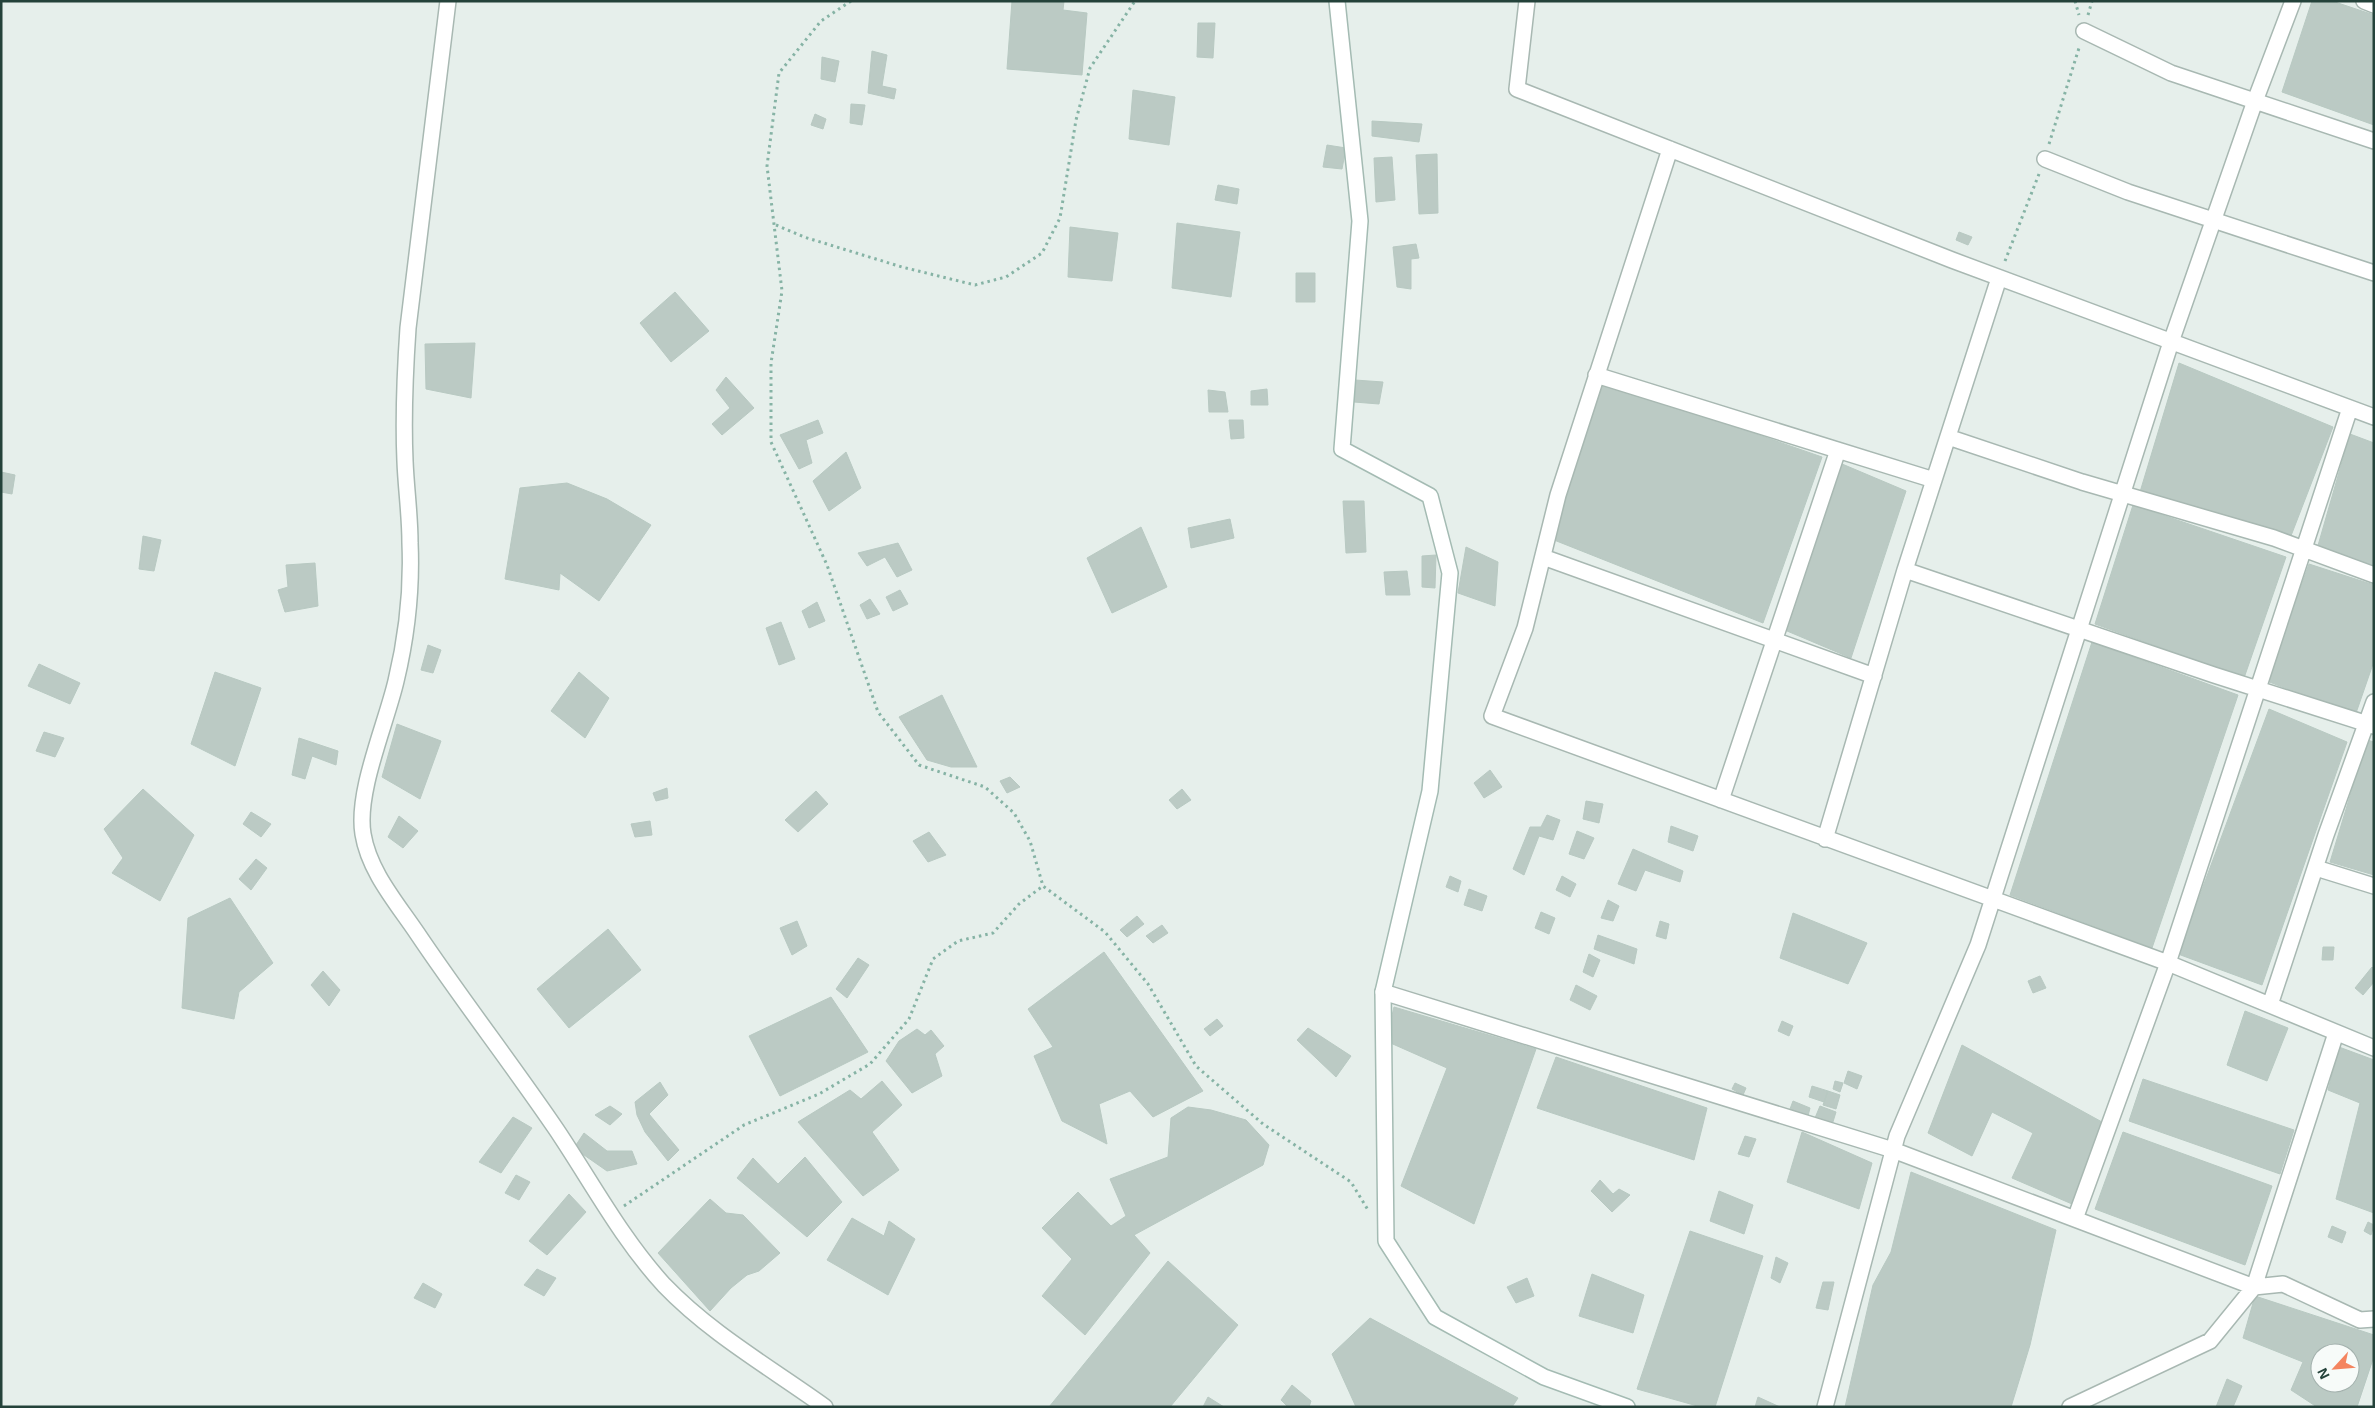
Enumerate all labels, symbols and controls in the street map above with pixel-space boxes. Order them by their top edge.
north arrow [2310,1343,2360,1393]
text: N [2314,1366,2333,1382]

